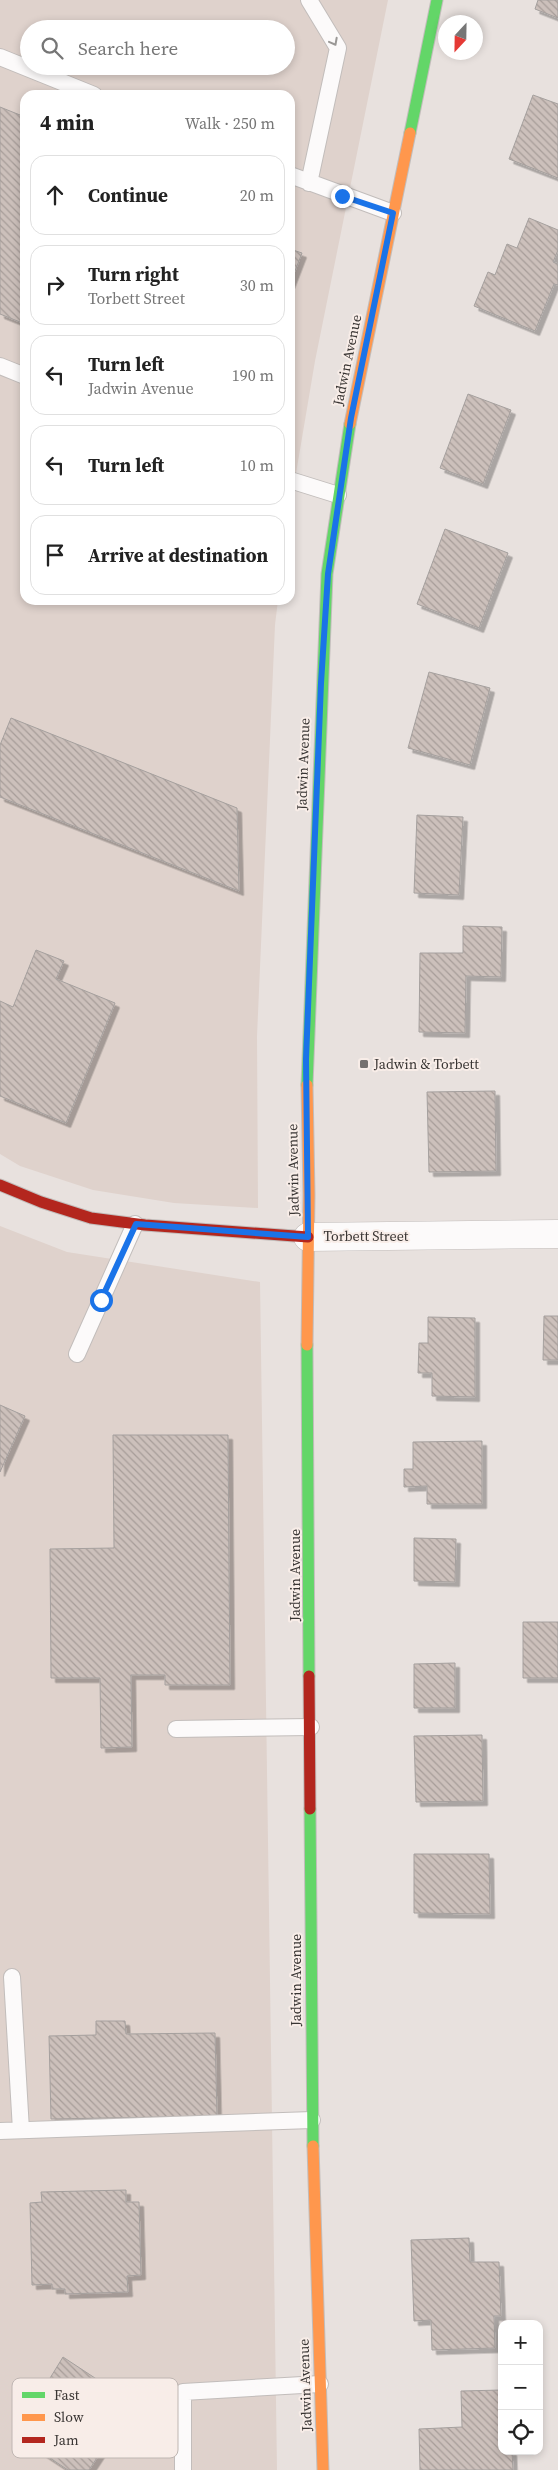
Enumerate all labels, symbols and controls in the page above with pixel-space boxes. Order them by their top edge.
north arrow [438,15,483,60]
search box [20,20,295,75]
icon: search [38,34,66,62]
text: Search here [78,35,178,61]
one-way arrow [328,36,338,45]
text: 4 min [40,108,95,137]
text: Walk · 250 m [185,112,275,134]
icon: ahead [41,181,69,209]
text: Continue [88,182,168,208]
text: 20 m [240,184,274,206]
route end [331,185,354,208]
text: Turn right [88,261,179,287]
icon: right [41,271,69,299]
text: 30 m [240,274,274,296]
text: Torbett Street [88,287,185,309]
street label: Jadwin Avenue [327,313,366,408]
text: Turn left [88,351,164,377]
icon: left [41,361,69,389]
text: 190 m [232,364,274,386]
text: Jadwin Avenue [88,377,194,399]
icon: left [41,451,69,479]
text: Turn left [88,452,164,478]
text: 10 m [240,454,274,476]
icon: arrive [41,541,69,569]
text: Arrive at destination [88,542,268,568]
street label: Jadwin Avenue [291,717,315,812]
place label: Jadwin & Torbett [373,1054,479,1074]
marker: Jadwin & Torbett [358,1058,370,1070]
street label: Jadwin Avenue [282,1124,304,1217]
street label: Torbett Street [324,1226,409,1246]
route start [90,1289,113,1312]
street label: Jadwin Avenue [285,1529,305,1622]
street label: Jadwin Avenue [286,1934,306,2027]
map controls [498,2320,543,2455]
button: + [498,2320,543,2365]
street label: Jadwin Avenue [293,2338,317,2433]
button: − [498,2365,543,2410]
legend [12,2378,178,2458]
text: Fast [54,2385,80,2405]
text: Slow [54,2407,84,2427]
button: locate [498,2410,543,2455]
text: Jam [53,2430,79,2450]

